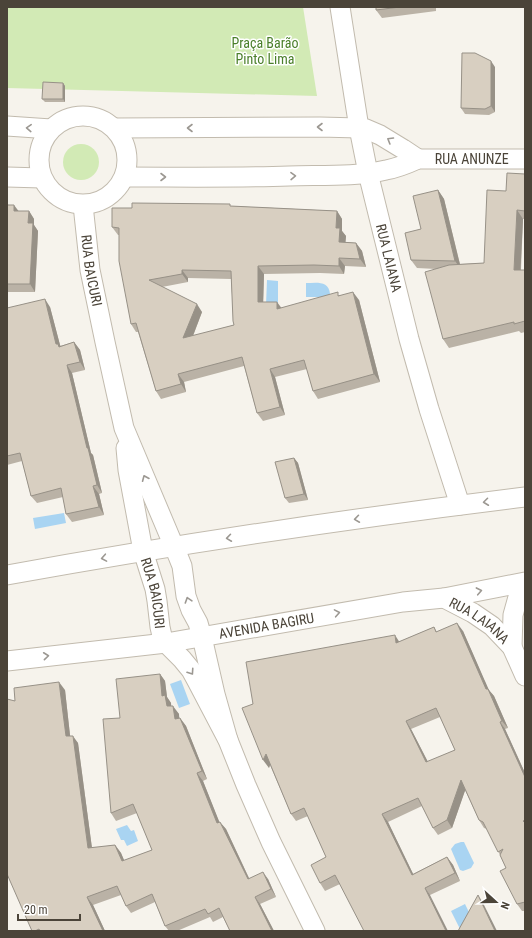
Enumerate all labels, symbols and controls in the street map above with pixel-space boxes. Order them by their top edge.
park label: Praça Barão Pinto Lima [232,35,298,67]
one-way arrow [26,123,32,132]
one-way arrow [317,123,323,131]
one-way arrow [187,124,193,132]
one-way arrow [387,138,394,145]
street label: RUA ANUNZE [435,151,509,167]
one-way arrow [290,172,296,180]
one-way arrow [160,173,166,181]
street label: RUA LAIANA [373,222,405,294]
street label: RUA BAICURI [78,234,105,308]
one-way arrow [142,475,150,483]
one-way arrow [483,497,489,506]
one-way arrow [354,514,361,523]
one-way arrow [226,533,232,542]
one-way arrow [101,553,107,561]
street label: RUA BAICURI [138,556,168,629]
one-way arrow [476,587,482,595]
street label: RUA LAIANA [447,594,512,647]
one-way arrow [184,597,193,604]
street label: AVENIDA BAGIRU [218,609,315,642]
one-way arrow [334,610,340,618]
one-way arrow [43,652,49,661]
one-way arrow [187,668,194,675]
north arrow [476,882,516,922]
scale bar [18,896,80,922]
text: N [498,900,512,911]
text: 20 m [24,903,48,917]

